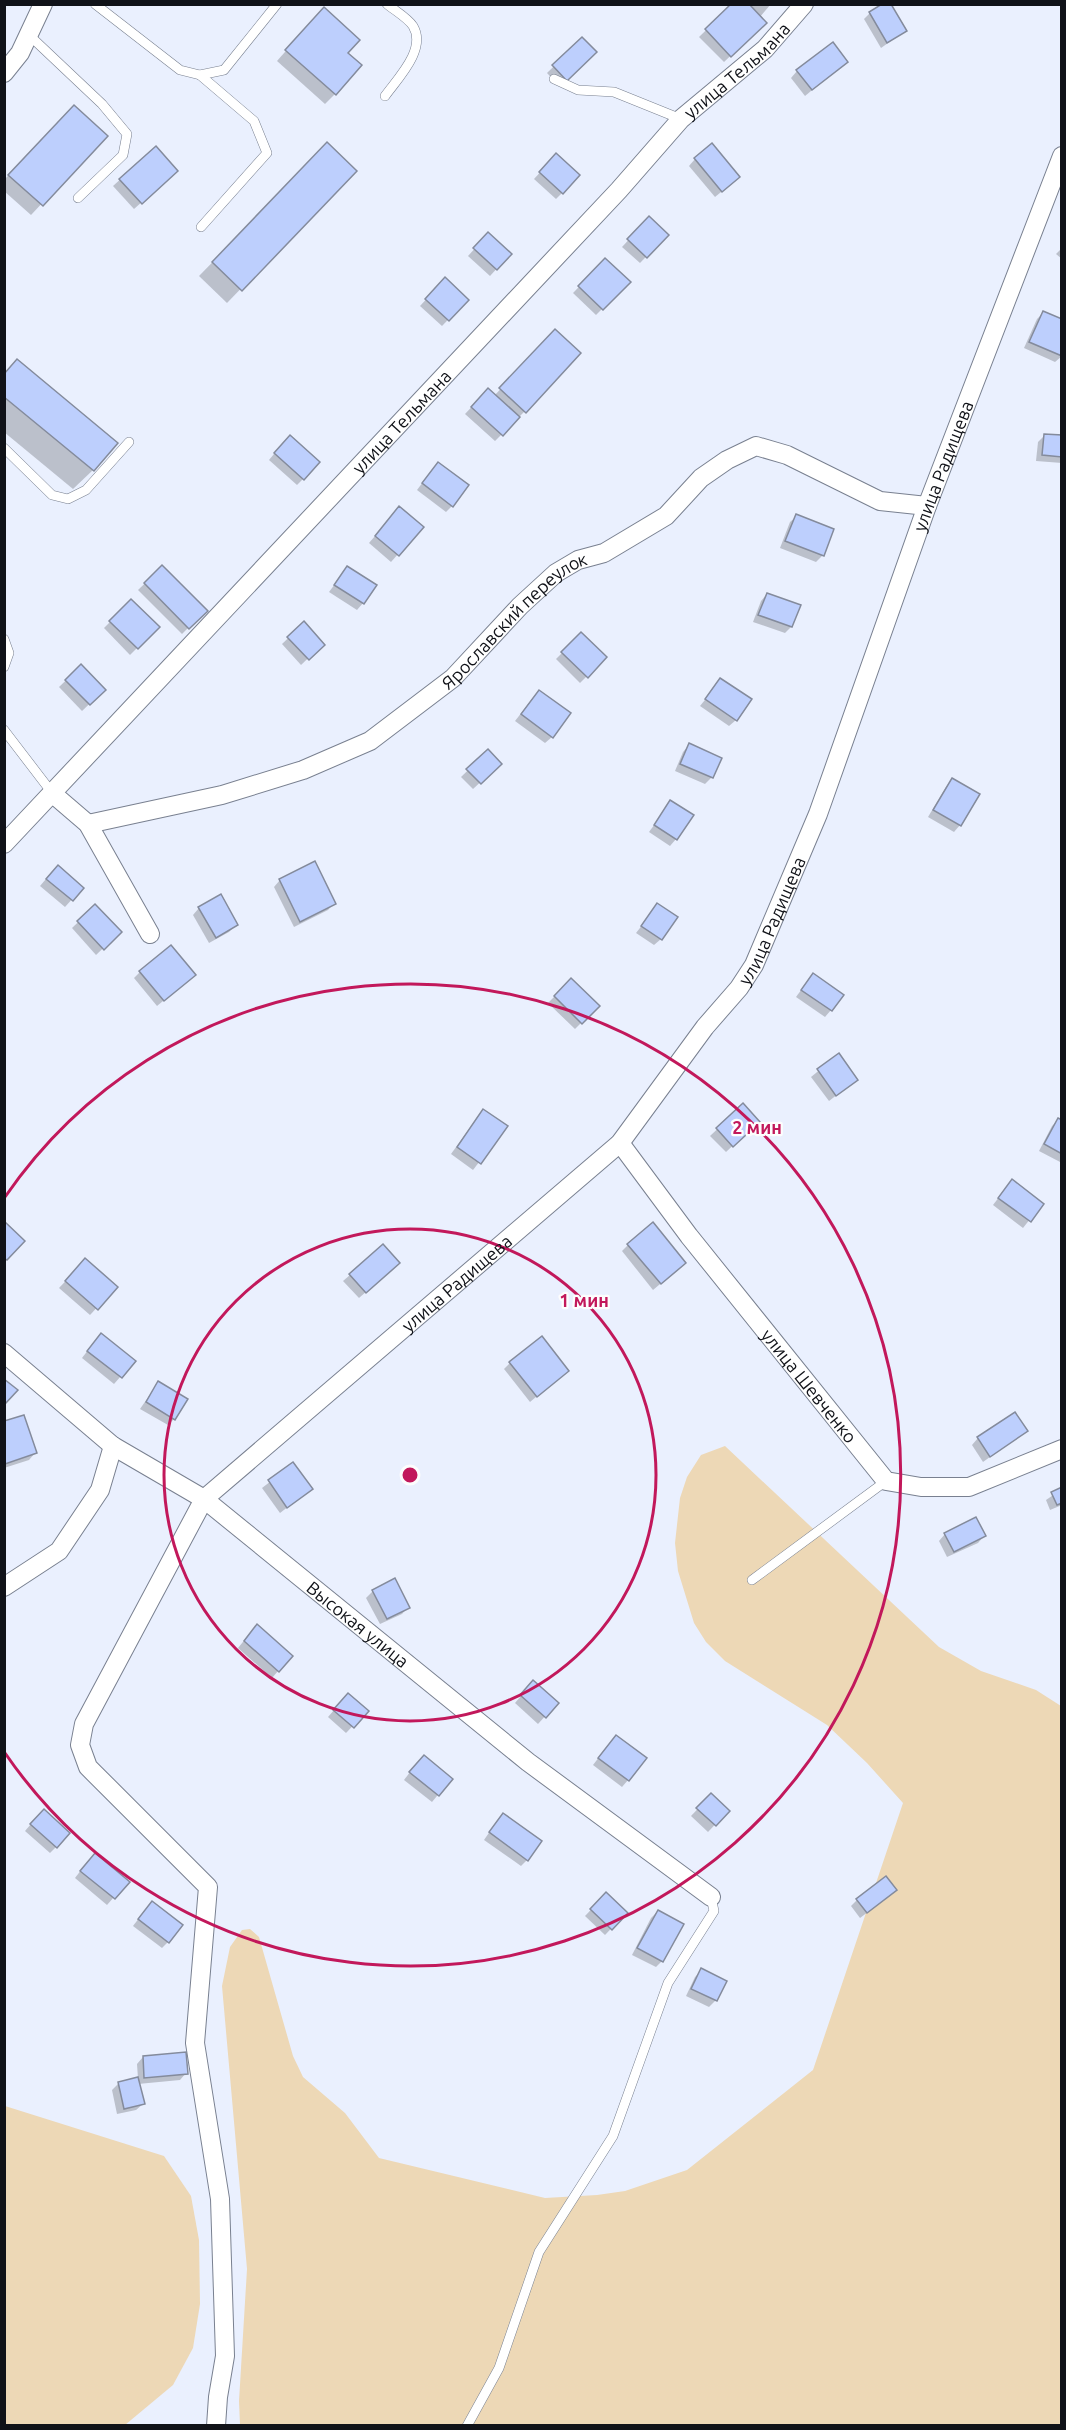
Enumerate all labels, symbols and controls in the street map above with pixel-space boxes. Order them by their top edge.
street label: улица Тельмана [680,18,793,122]
street label: улица Тельмана [348,366,455,477]
street label: улица Радищева [909,398,977,534]
street label: Ярославский переулок [438,548,589,693]
street label: улица Радищева [734,853,809,988]
text: 2 мин [732,1117,782,1137]
street label: улица Радищева [397,1230,516,1336]
text: 1 мин [559,1290,609,1310]
street label: улица Шевченко [758,1325,861,1447]
centre of rings [400,1465,420,1485]
street label: Высокая улица [303,1577,413,1671]

